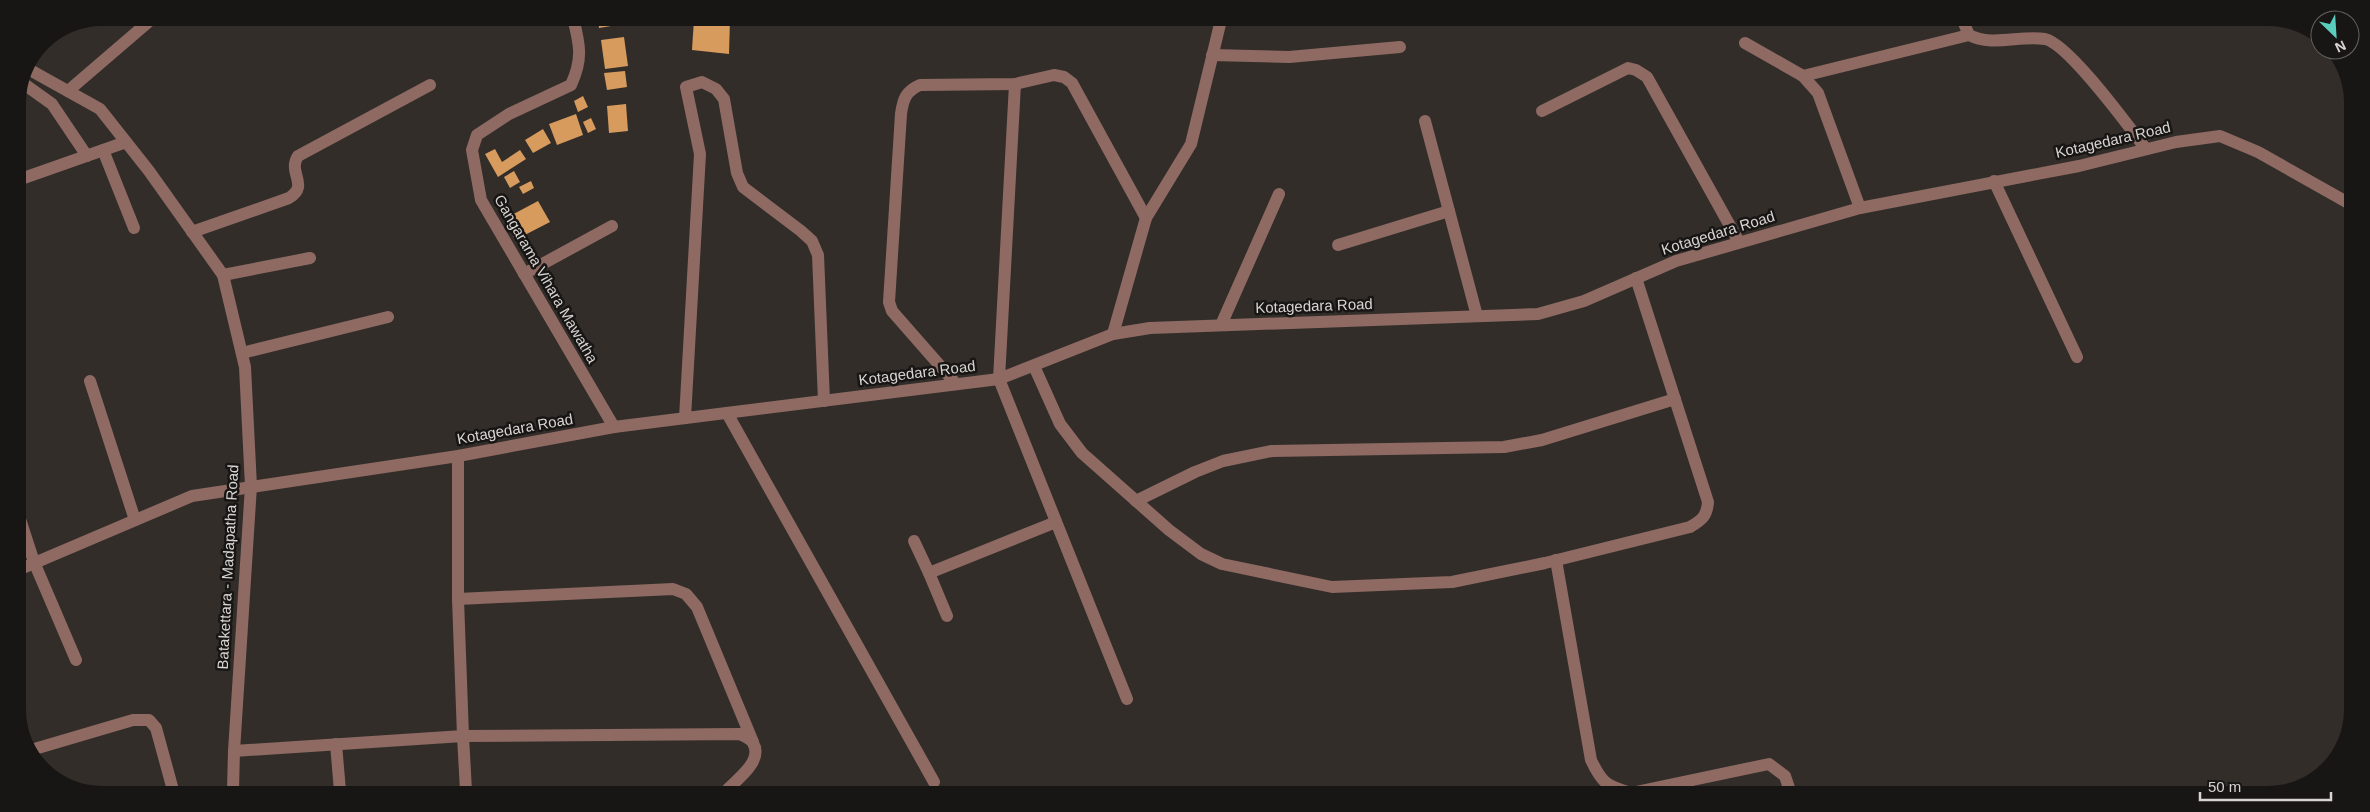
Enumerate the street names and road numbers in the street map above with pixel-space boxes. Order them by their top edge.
street label: Kotagedara Road [2054,118,2172,161]
street label: Gangarama Vihara Mawatha [491,192,602,366]
street label: Kotagedara Road [1659,207,1777,258]
street label: Kotagedara Road [1255,295,1373,316]
street label: Kotagedara Road [858,357,976,388]
street label: Kotagedara Road [456,410,574,447]
street label: Batakettara - Madapatha Road [214,464,241,670]

